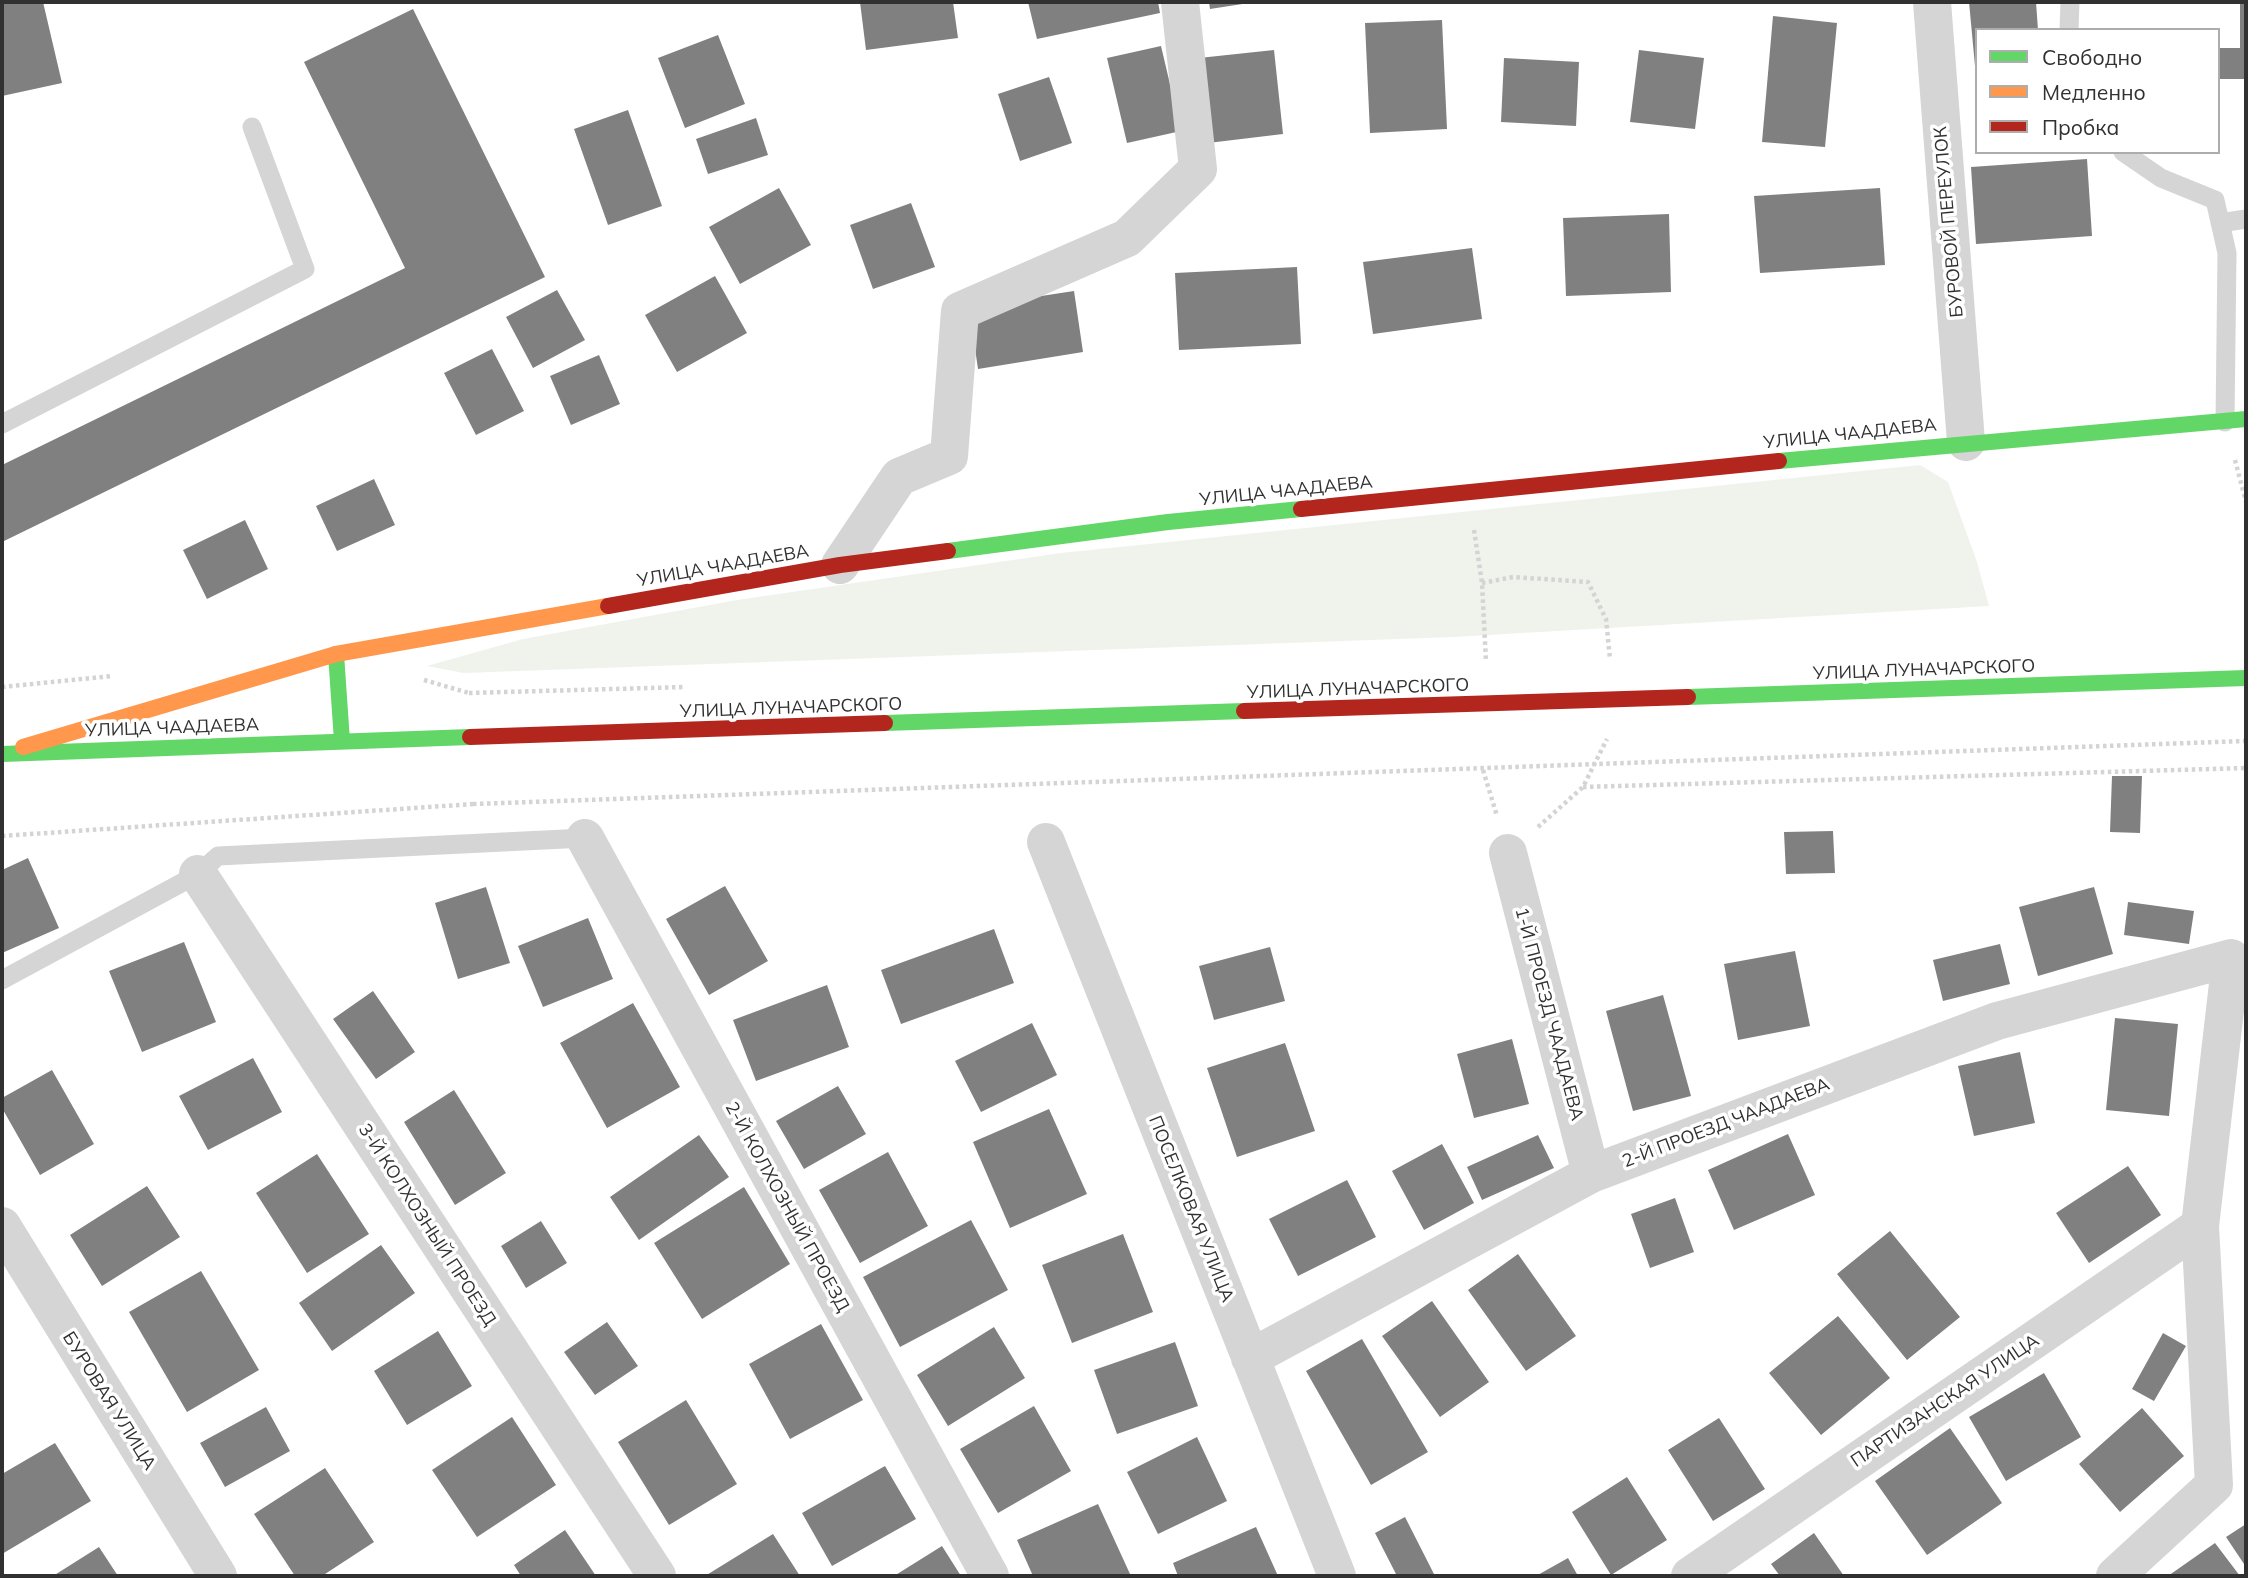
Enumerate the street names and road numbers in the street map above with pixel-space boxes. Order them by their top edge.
street label: БУРОВОЙ ПЕРЕУЛОК [1930,125,1968,319]
street label: УЛИЦА ЧААДАЕВА [1762,414,1938,454]
street label: УЛИЦА ЧААДАЕВА [1198,471,1374,511]
street label: УЛИЦА ЧААДАЕВА [635,540,811,592]
street label: УЛИЦА ЛУНАЧАРСКОГО [1813,655,2035,685]
street label: УЛИЦА ЛУНАЧАРСКОГО [1247,674,1469,704]
street label: УЛИЦА ЛУНАЧАРСКОГО [680,693,902,723]
street label: УЛИЦА ЧААДАЕВА [85,714,259,742]
street label: 1-Й ПРОЕЗД ЧААДАЕВА [1510,905,1588,1123]
street label: 2-Й ПРОЕЗД ЧААДАЕВА [1620,1074,1832,1172]
street label: 2-Й КОЛХОЗНЫЙ ПРОЕЗД [720,1098,854,1316]
street label: ПОСЕЛКОВАЯ УЛИЦА [1144,1113,1238,1305]
street label: 3-Й КОЛХОЗНЫЙ ПРОЕЗД [354,1120,500,1330]
street label: БУРОВАЯ УЛИЦА [58,1328,160,1474]
street label: ПАРТИЗАНСКАЯ УЛИЦА [1847,1330,2043,1472]

